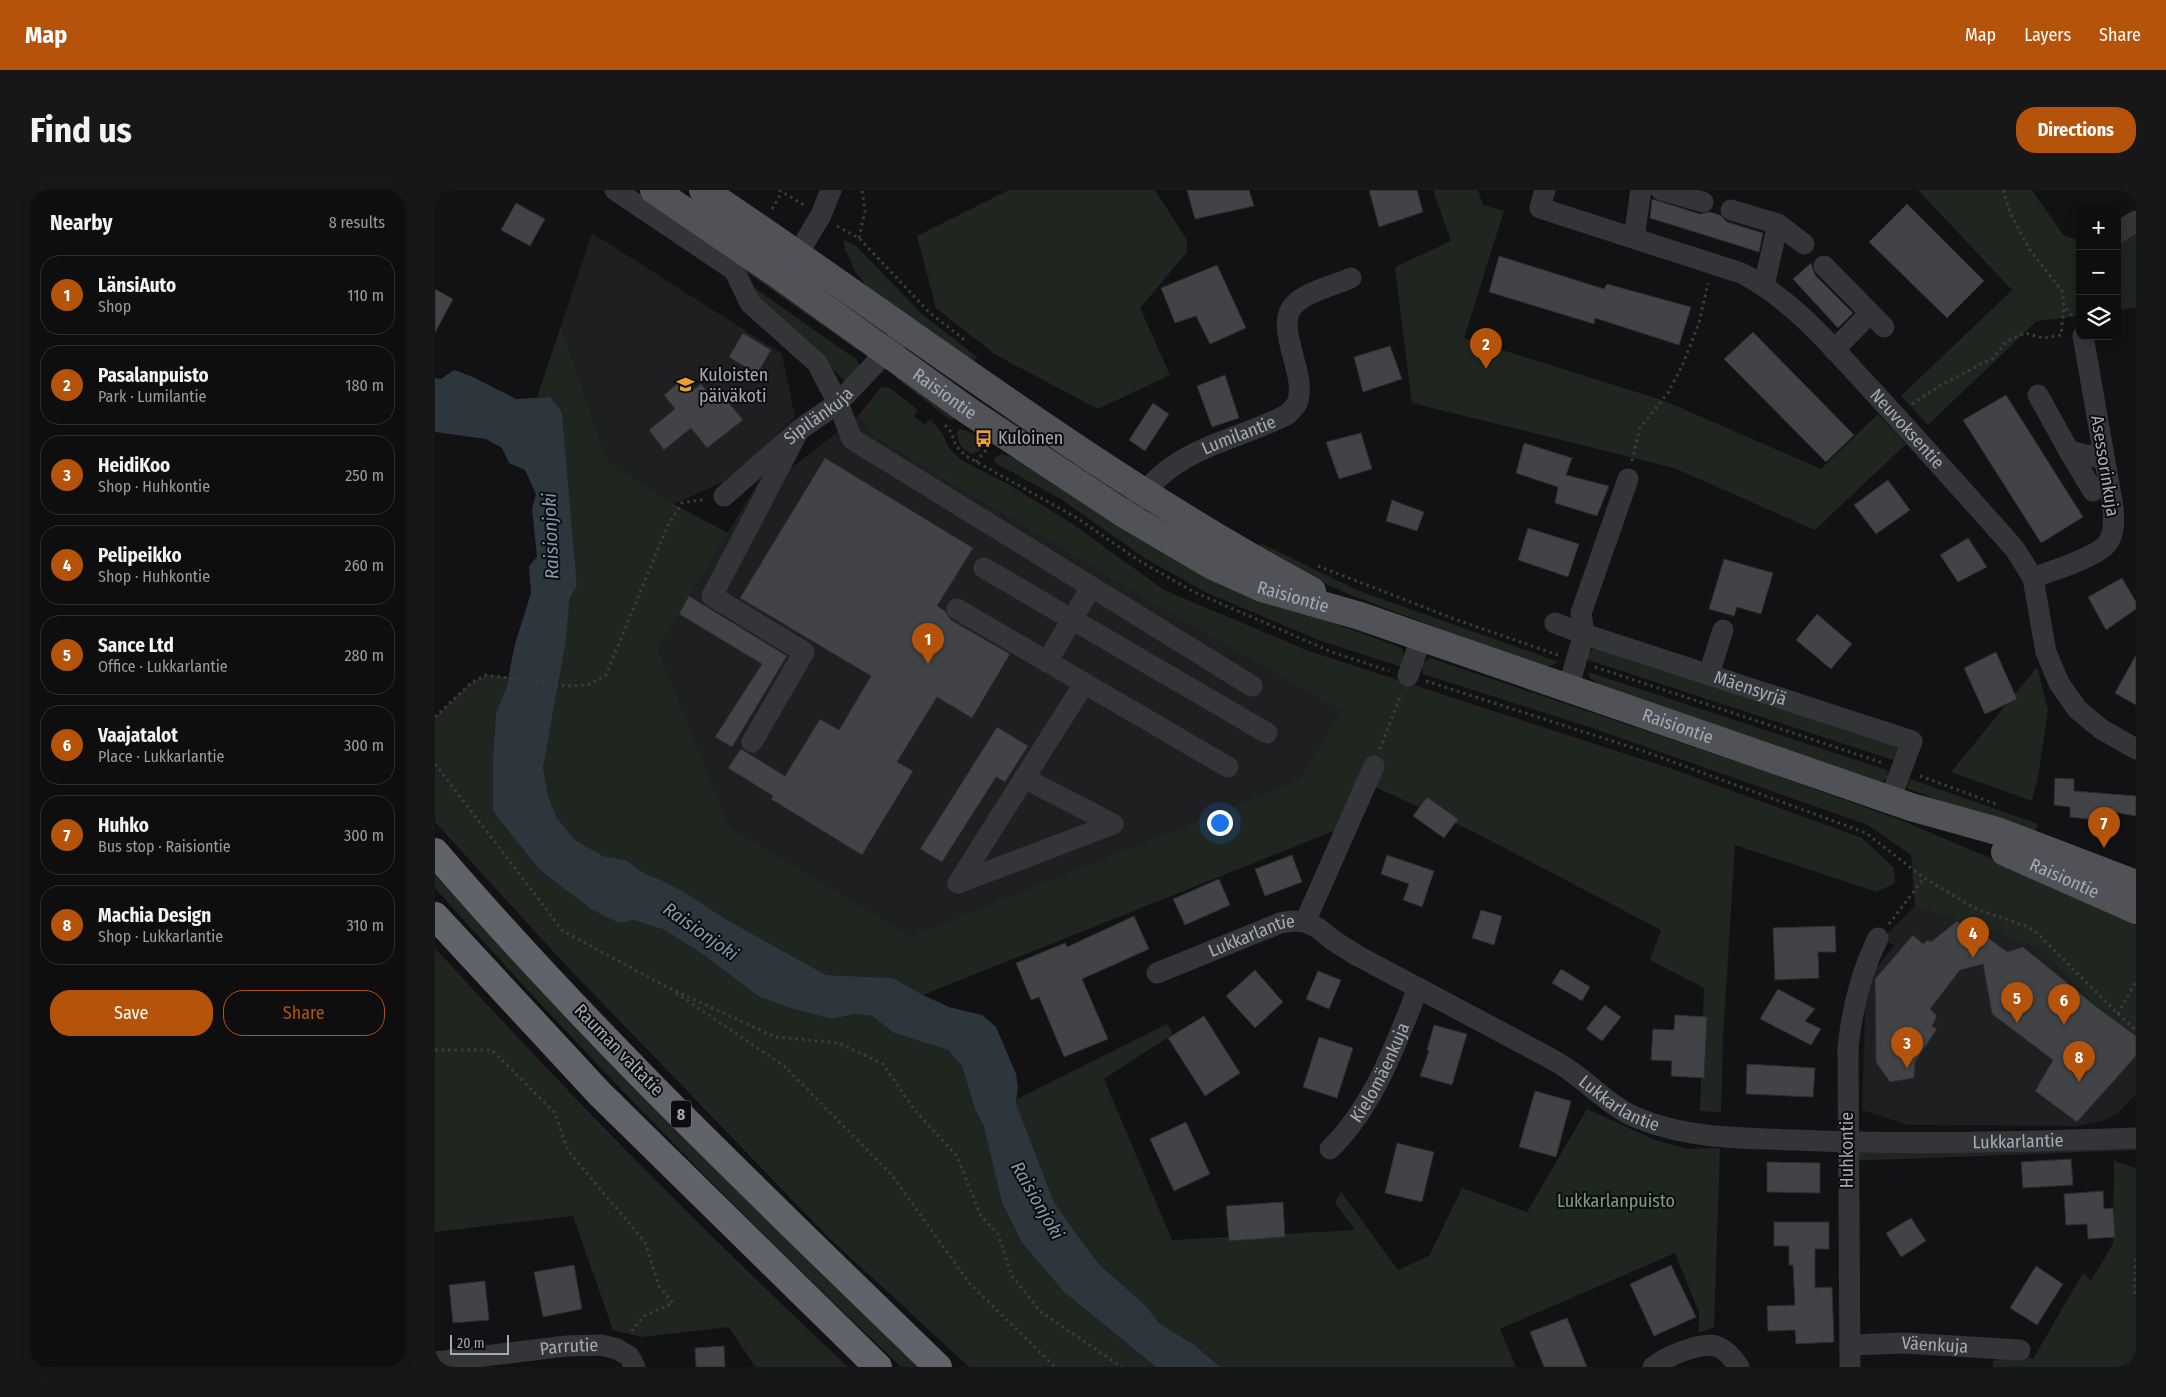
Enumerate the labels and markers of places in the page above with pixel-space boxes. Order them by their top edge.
pin: 2 [1470,328,1502,369]
place label: Kuloisten päiväkoti [699,364,768,407]
school or university icon: Kuloisten päiväkoti [675,375,695,395]
place label: Kuloinen [998,427,1063,449]
bus stop icon: Kuloinen [974,428,994,448]
pin: 1 [912,623,944,664]
pin: 7 [2088,807,2120,848]
pin: 4 [1957,917,1989,958]
pin: 5 [2001,982,2033,1023]
pin: 6 [2048,984,2080,1025]
pin: 3 [1891,1027,1923,1068]
pin: 8 [2063,1041,2095,1082]

